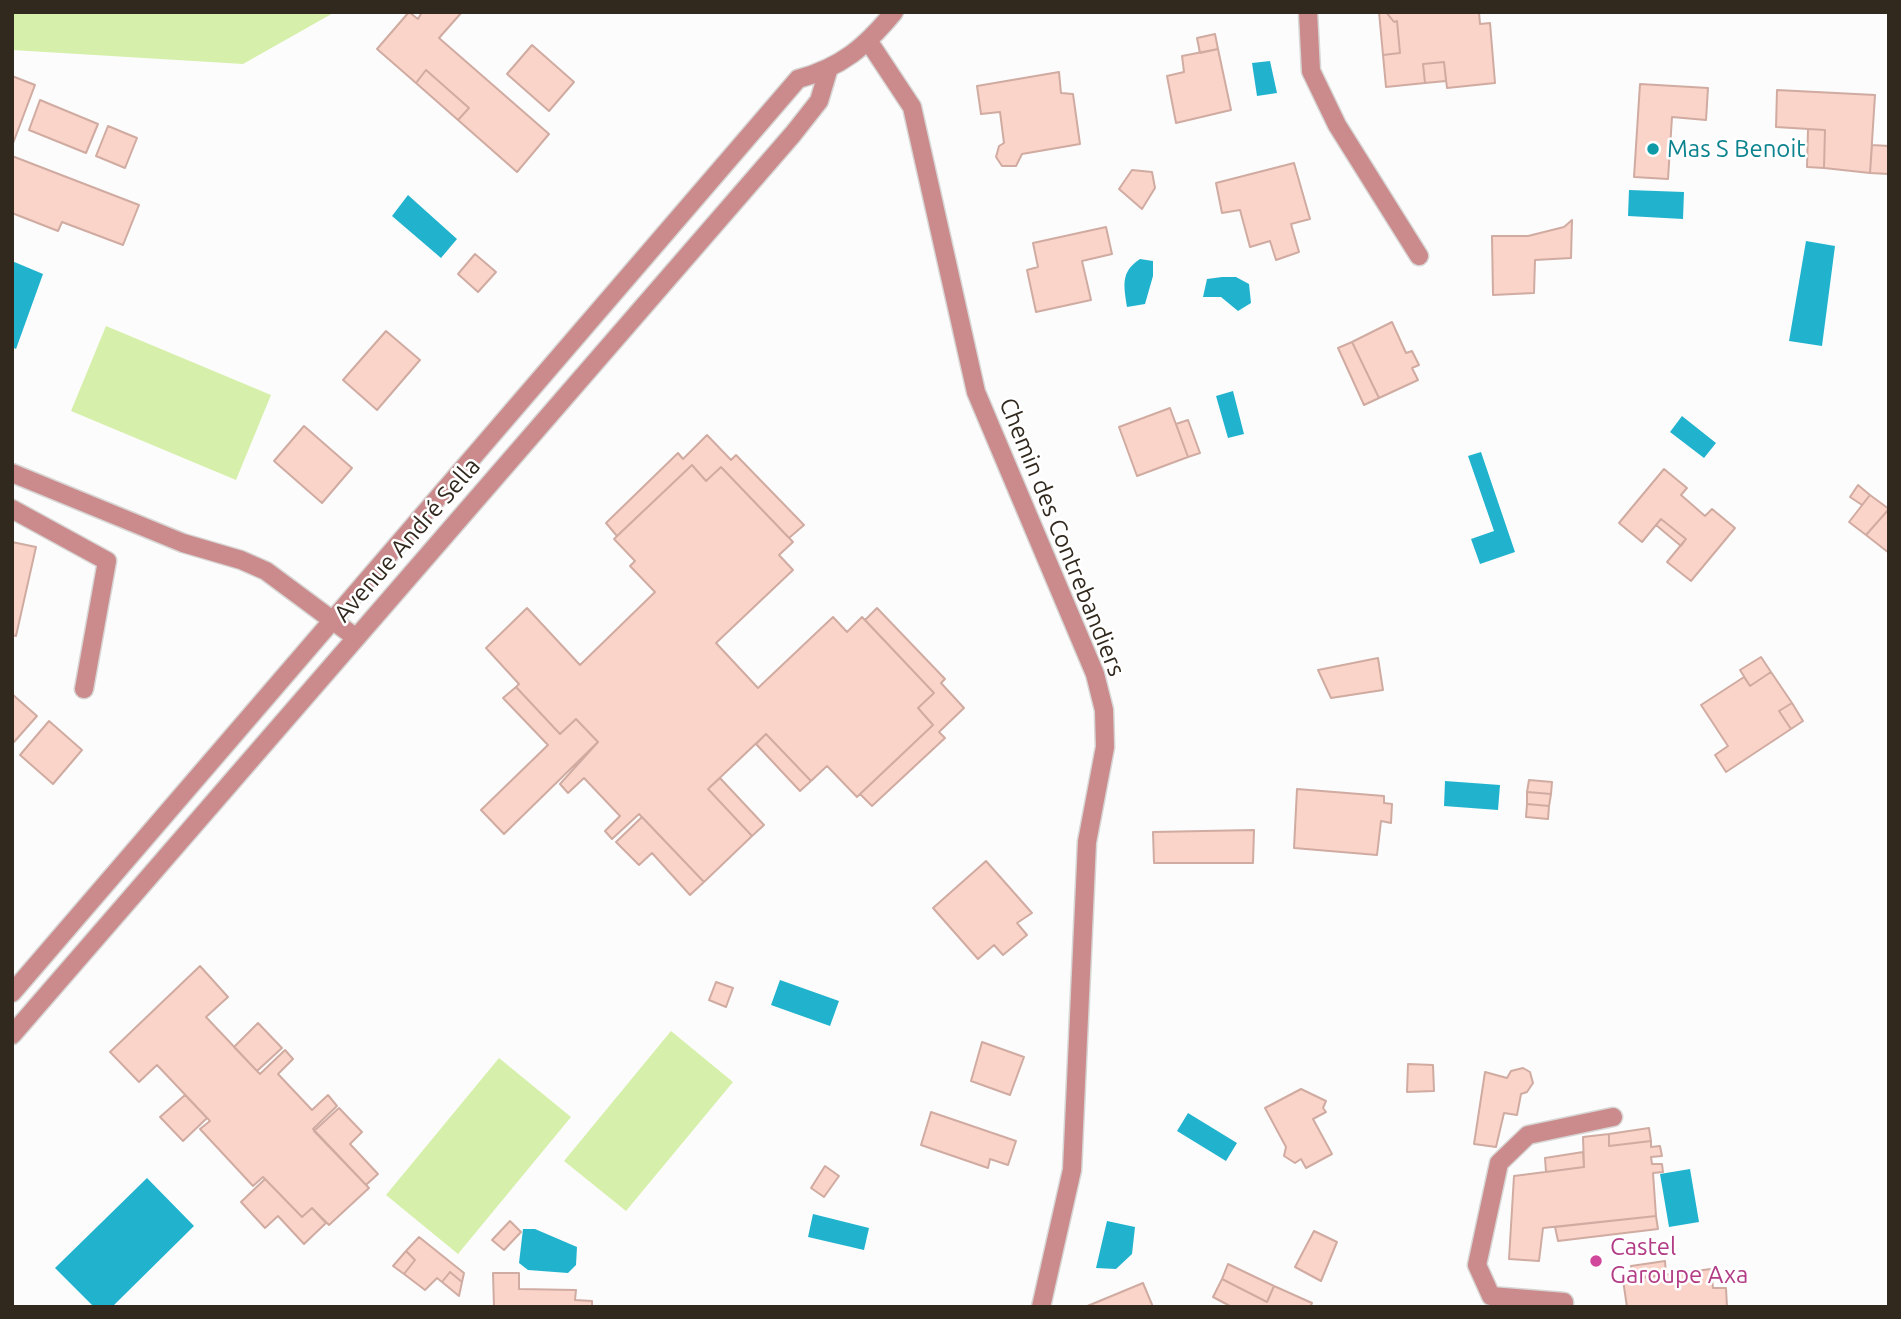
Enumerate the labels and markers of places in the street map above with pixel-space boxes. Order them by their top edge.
place label: Mas S Benoit [1667,135,1806,163]
marker: Mas S Benoit [1645,141,1661,157]
place label: Castel Garoupe Axa [1610,1233,1748,1289]
marker: Castel Garoupe Axa [1588,1253,1604,1269]

